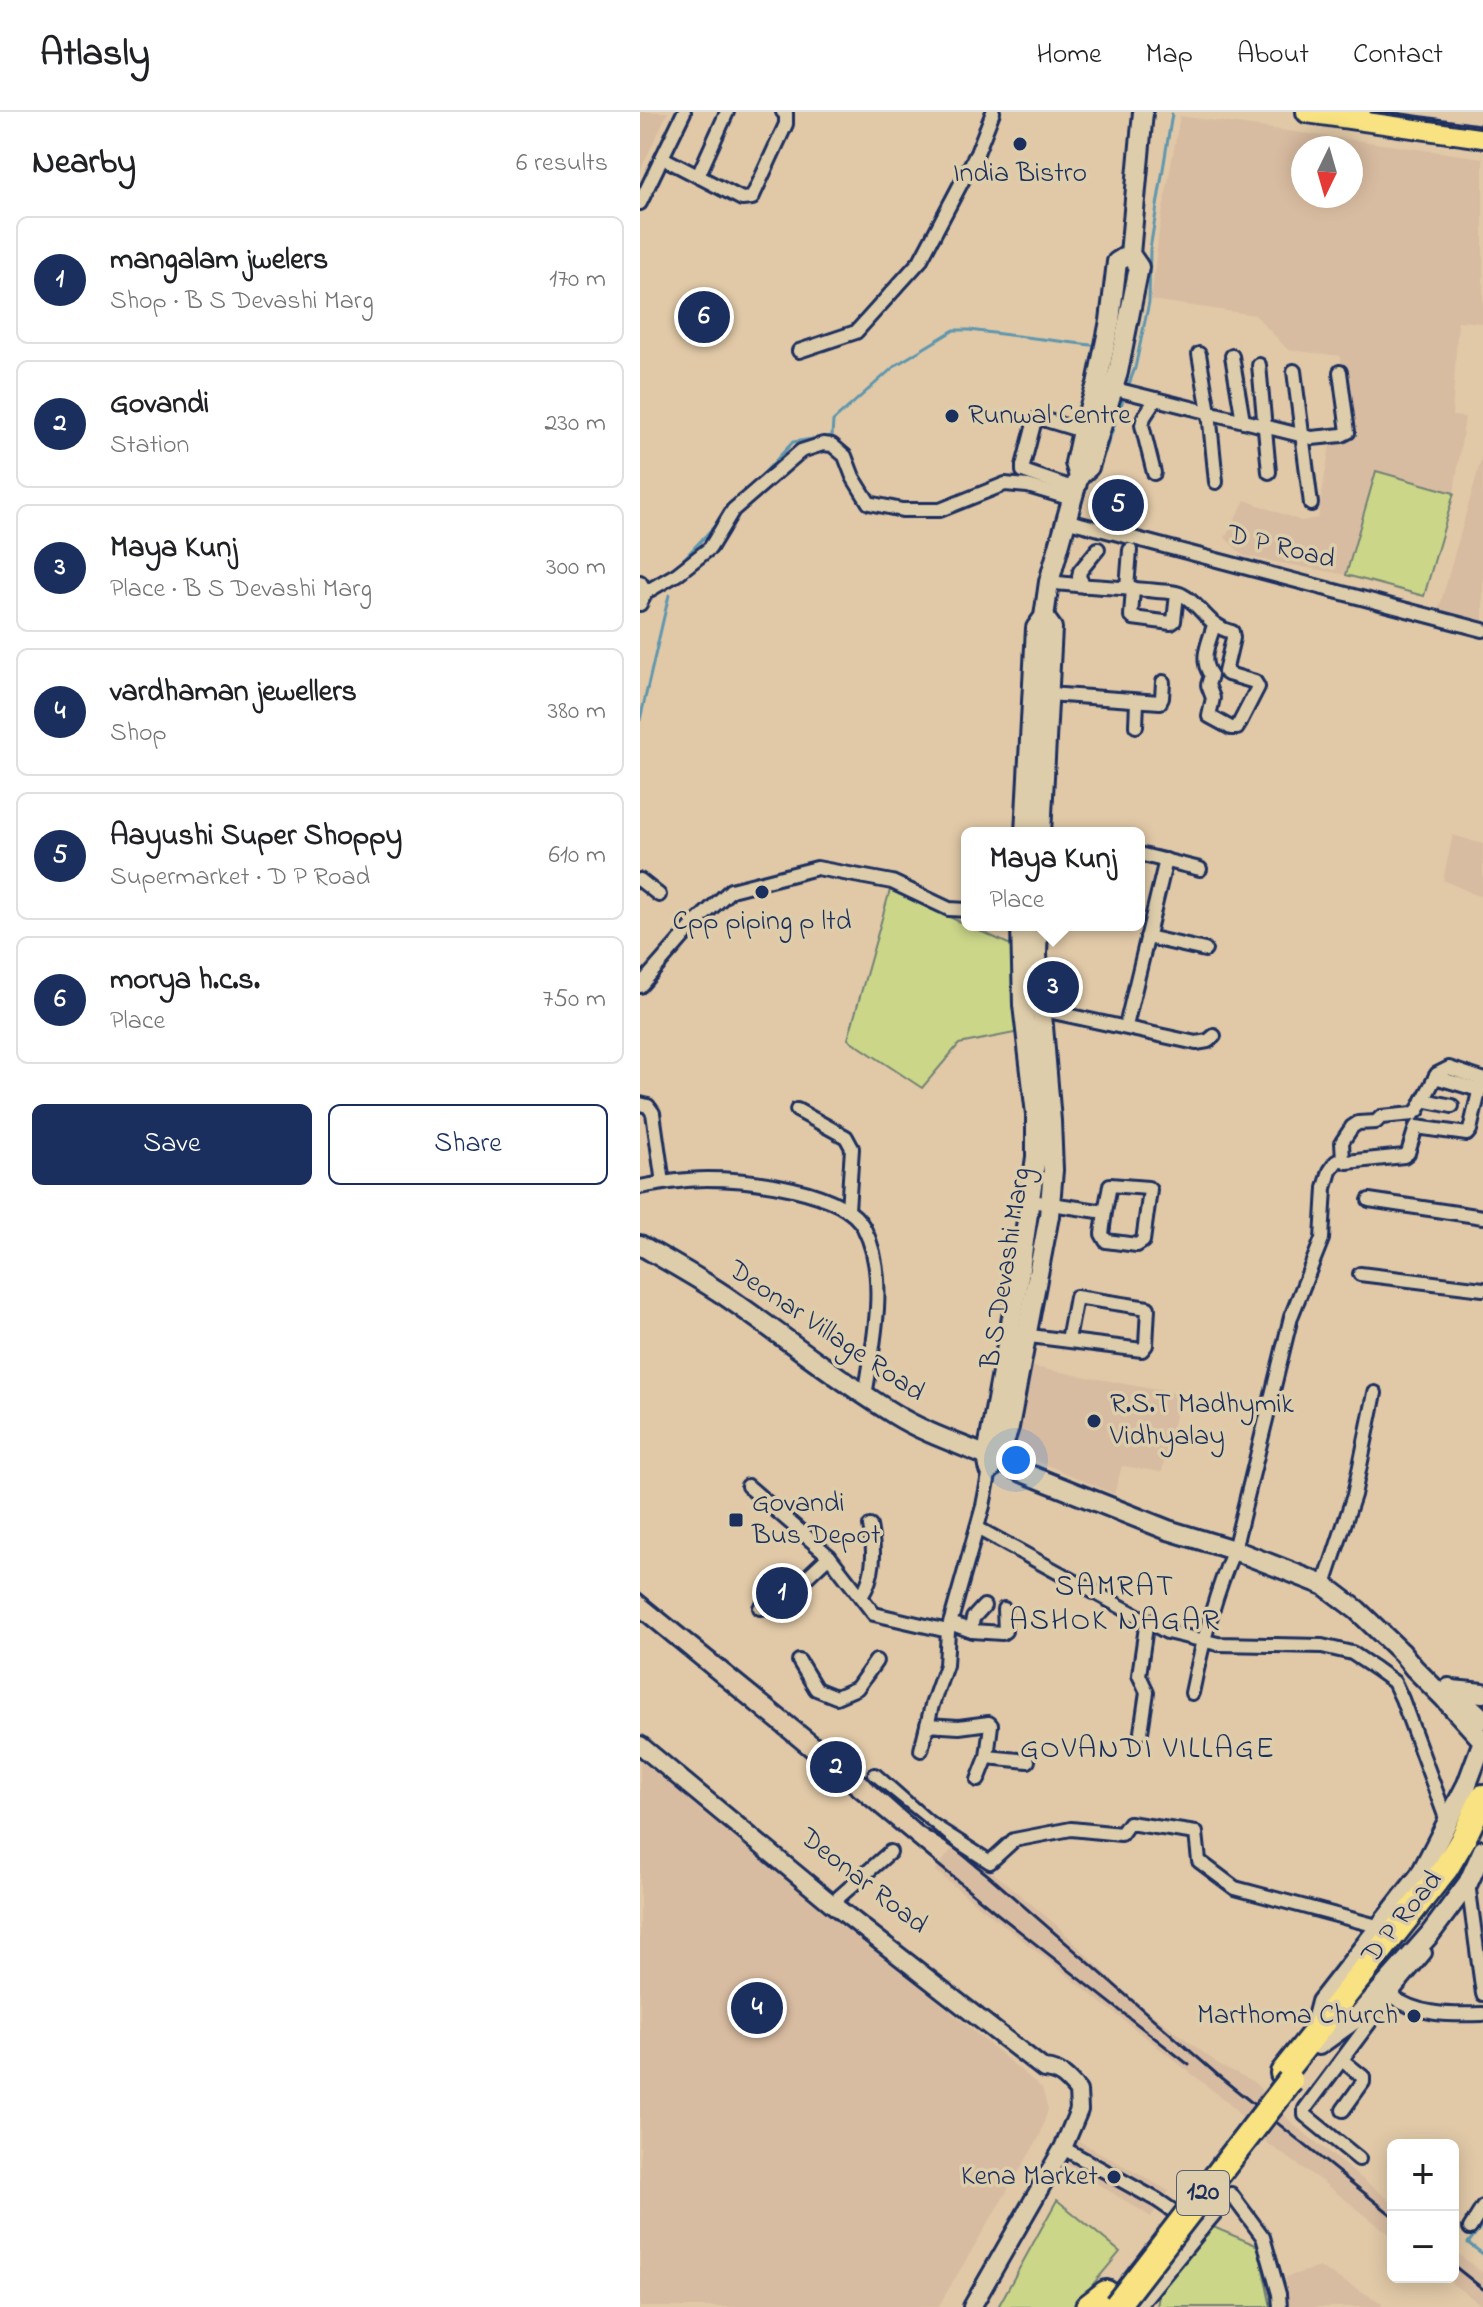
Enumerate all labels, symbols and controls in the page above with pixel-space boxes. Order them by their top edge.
text: Atlasly [40,27,150,83]
text: Home [1036,35,1102,76]
text: Map [1146,35,1193,76]
text: About [1237,35,1309,76]
text: Contact [1353,35,1443,76]
marker: India Bistro [1011,135,1029,153]
north arrow [1291,136,1363,208]
text: Nearby [32,139,136,189]
text: 6 results [516,145,608,183]
place label: India Bistro [953,154,1087,195]
text: mangalam jwelers [110,239,328,283]
text: 1 [56,261,64,299]
text: 170 m [549,261,606,299]
text: Shop · B S Devashi Marg [110,283,374,321]
pin: 6 [678,287,730,347]
text: Govandi [110,383,209,427]
place label: Runwal Centre [968,396,1131,437]
text: 2 [54,405,66,443]
text: 230 m [544,405,606,443]
marker: Runwal Centre [943,407,961,425]
text: Station [110,427,189,465]
pin: 5 [1092,475,1144,535]
street label: D P Road [1222,515,1340,581]
text: Maya Kunj [110,527,237,571]
text: 3 [55,549,65,587]
text: 300 m [546,549,606,587]
text: Place · B S Devashi Marg [110,571,372,609]
text: vardhaman jewellers [110,671,357,715]
text: 4 [55,693,65,731]
text: 380 m [548,693,606,731]
text: Shop [110,715,167,753]
text: Aayushi Super Shoppy [110,815,402,859]
popup [961,827,1145,931]
text: 5 [53,837,67,875]
text: 610 m [548,837,606,875]
text: Maya Kunj [989,838,1117,882]
text: Supermarket · D P Road [110,859,370,897]
text: Place [989,882,1045,920]
marker: Cpp piping p ltd [753,883,771,901]
place label: Cpp piping p ltd [673,902,852,943]
pin: 3 [1027,957,1079,1017]
text: morya h.c.s. [110,959,260,1003]
text: 6 [54,981,66,1019]
text: 750 m [543,981,606,1019]
text: Place [110,1003,165,1041]
button: Save [32,1104,312,1185]
button: Share [328,1104,608,1185]
street label: B S Devashi Marg [971,1165,1043,1372]
street label: Deonar Village Road [719,1250,933,1413]
place label: R.S.T Madhymik Vidhyalay [1109,1385,1294,1458]
marker: R.S.T Madhymik Vidhyalay [1085,1412,1103,1430]
your location [996,1440,1036,1480]
place label: Govandi Bus Depot [751,1484,880,1557]
marker: Govandi Bus Depot [727,1511,745,1529]
pin: 1 [756,1563,808,1623]
district label: SAMRAT ASHOK NAGAR [1009,1566,1221,1644]
district label: GOVANDI VILLAGE [1020,1728,1276,1772]
pin: 2 [810,1737,862,1797]
street label: Deonar Road [789,1818,936,1945]
street label: D P Road [1352,1862,1454,1974]
pin: 4 [731,1978,783,2038]
place label: Marthoma Church [1197,1996,1398,2037]
marker: Marthoma Church [1405,2007,1423,2025]
map controls [1387,2139,1459,2283]
button: + [1387,2139,1459,2211]
place label: Kena Market [961,2157,1098,2198]
marker: Kena Market [1105,2168,1123,2186]
road number: 120 [1177,2171,1229,2215]
button: − [1387,2211,1459,2283]

